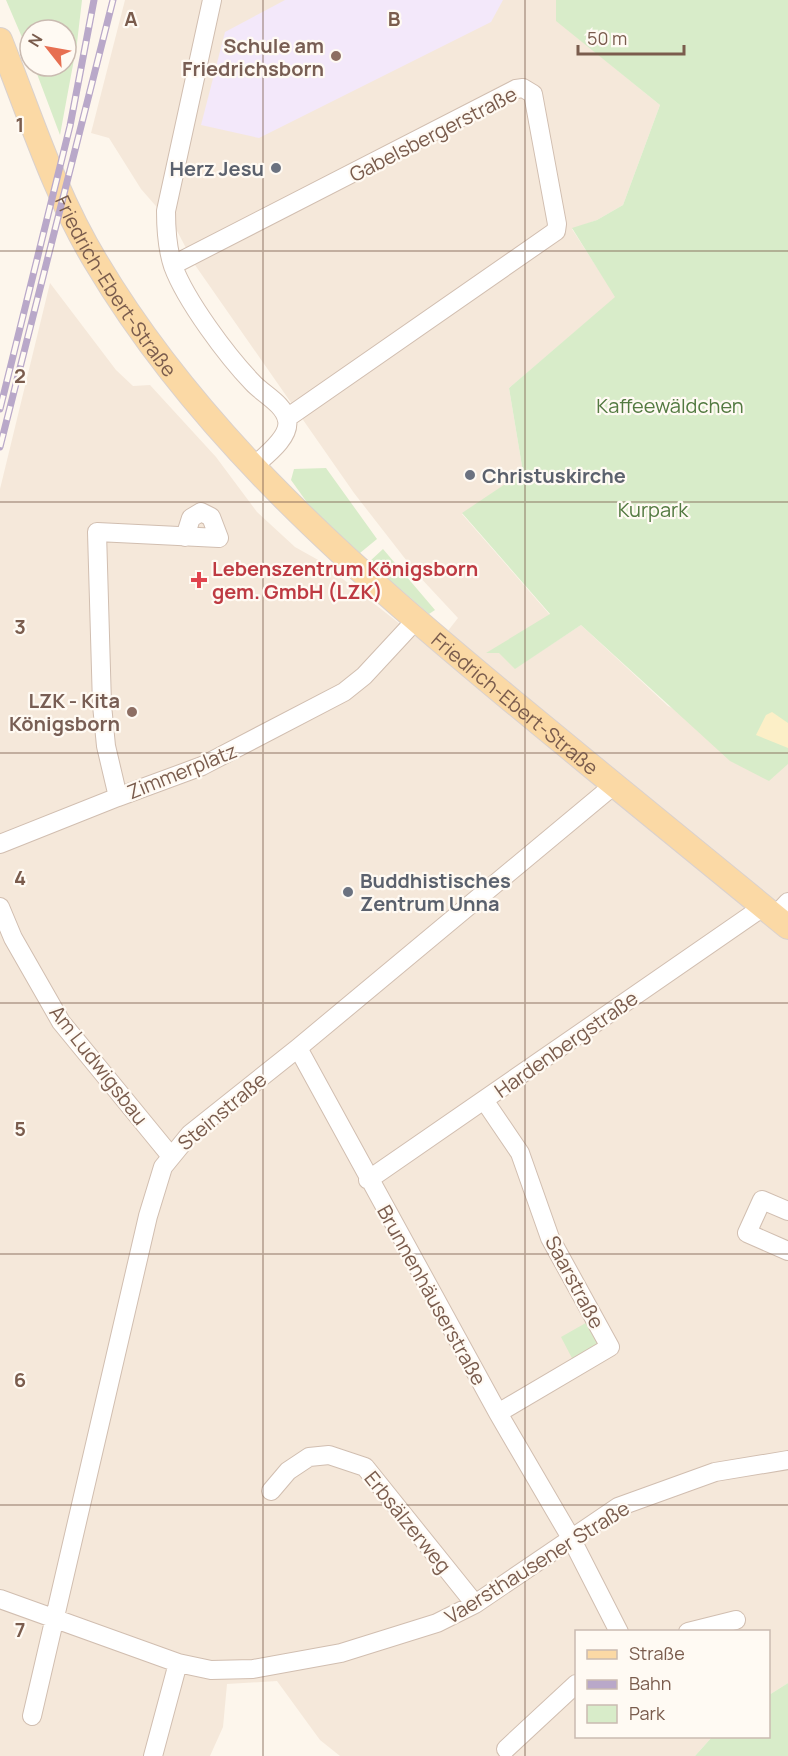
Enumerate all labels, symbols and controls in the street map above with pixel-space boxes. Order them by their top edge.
text: A [124,5,138,32]
text: B [388,5,401,32]
north arrow [18,18,78,78]
scale bar [578,18,684,56]
text: 50 m [587,26,627,50]
text: N [23,30,48,51]
place label: Schule am Friedrichsborn [182,32,324,82]
marker: Schule am Friedrichsborn [329,49,343,63]
street label: Gabelsbergerstraße [345,80,521,188]
text: 1 [16,111,24,138]
place label: Herz Jesu [169,155,264,182]
marker: Herz Jesu [269,161,283,175]
street label: Friedrich-Ebert-Straße [50,191,183,382]
text: 2 [14,362,26,389]
park label: Kaffeewäldchen [596,392,744,419]
place label: Christuskirche [482,462,626,489]
marker: Christuskirche [463,468,477,482]
park label: Kurpark [618,496,689,523]
place label: Lebenszentrum Königsborn gem. GmbH (LZK) [212,555,478,605]
marker: Lebenszentrum Königsborn gem. GmbH (LZK) [190,571,208,589]
text: 3 [14,613,26,640]
street label: Friedrich-Ebert-Straße [426,626,605,780]
place label: LZK - Kita Königsborn [9,687,120,737]
marker: LZK - Kita Königsborn [125,705,139,719]
street label: Zimmerplatz [123,737,241,805]
text: 4 [14,864,26,891]
place label: Buddhistisches Zentrum Unna [360,867,511,917]
marker: Buddhistisches Zentrum Unna [341,885,355,899]
street label: Hardenbergstraße [489,984,643,1104]
street label: Am Ludwigsbau [44,1000,154,1130]
street label: Steinstraße [172,1066,272,1156]
text: 5 [14,1115,26,1142]
street label: Brunnenhäuserstraße [371,1200,493,1390]
street label: Saarstraße [539,1231,611,1333]
text: 6 [14,1366,26,1393]
street label: Erbsälzerweg [359,1465,457,1579]
street label: Vaersthausener Straße [440,1494,634,1630]
text: 7 [15,1616,25,1643]
legend [575,1630,770,1738]
text: Straße [629,1641,685,1665]
text: Bahn [629,1671,671,1695]
text: Park [629,1701,666,1725]

